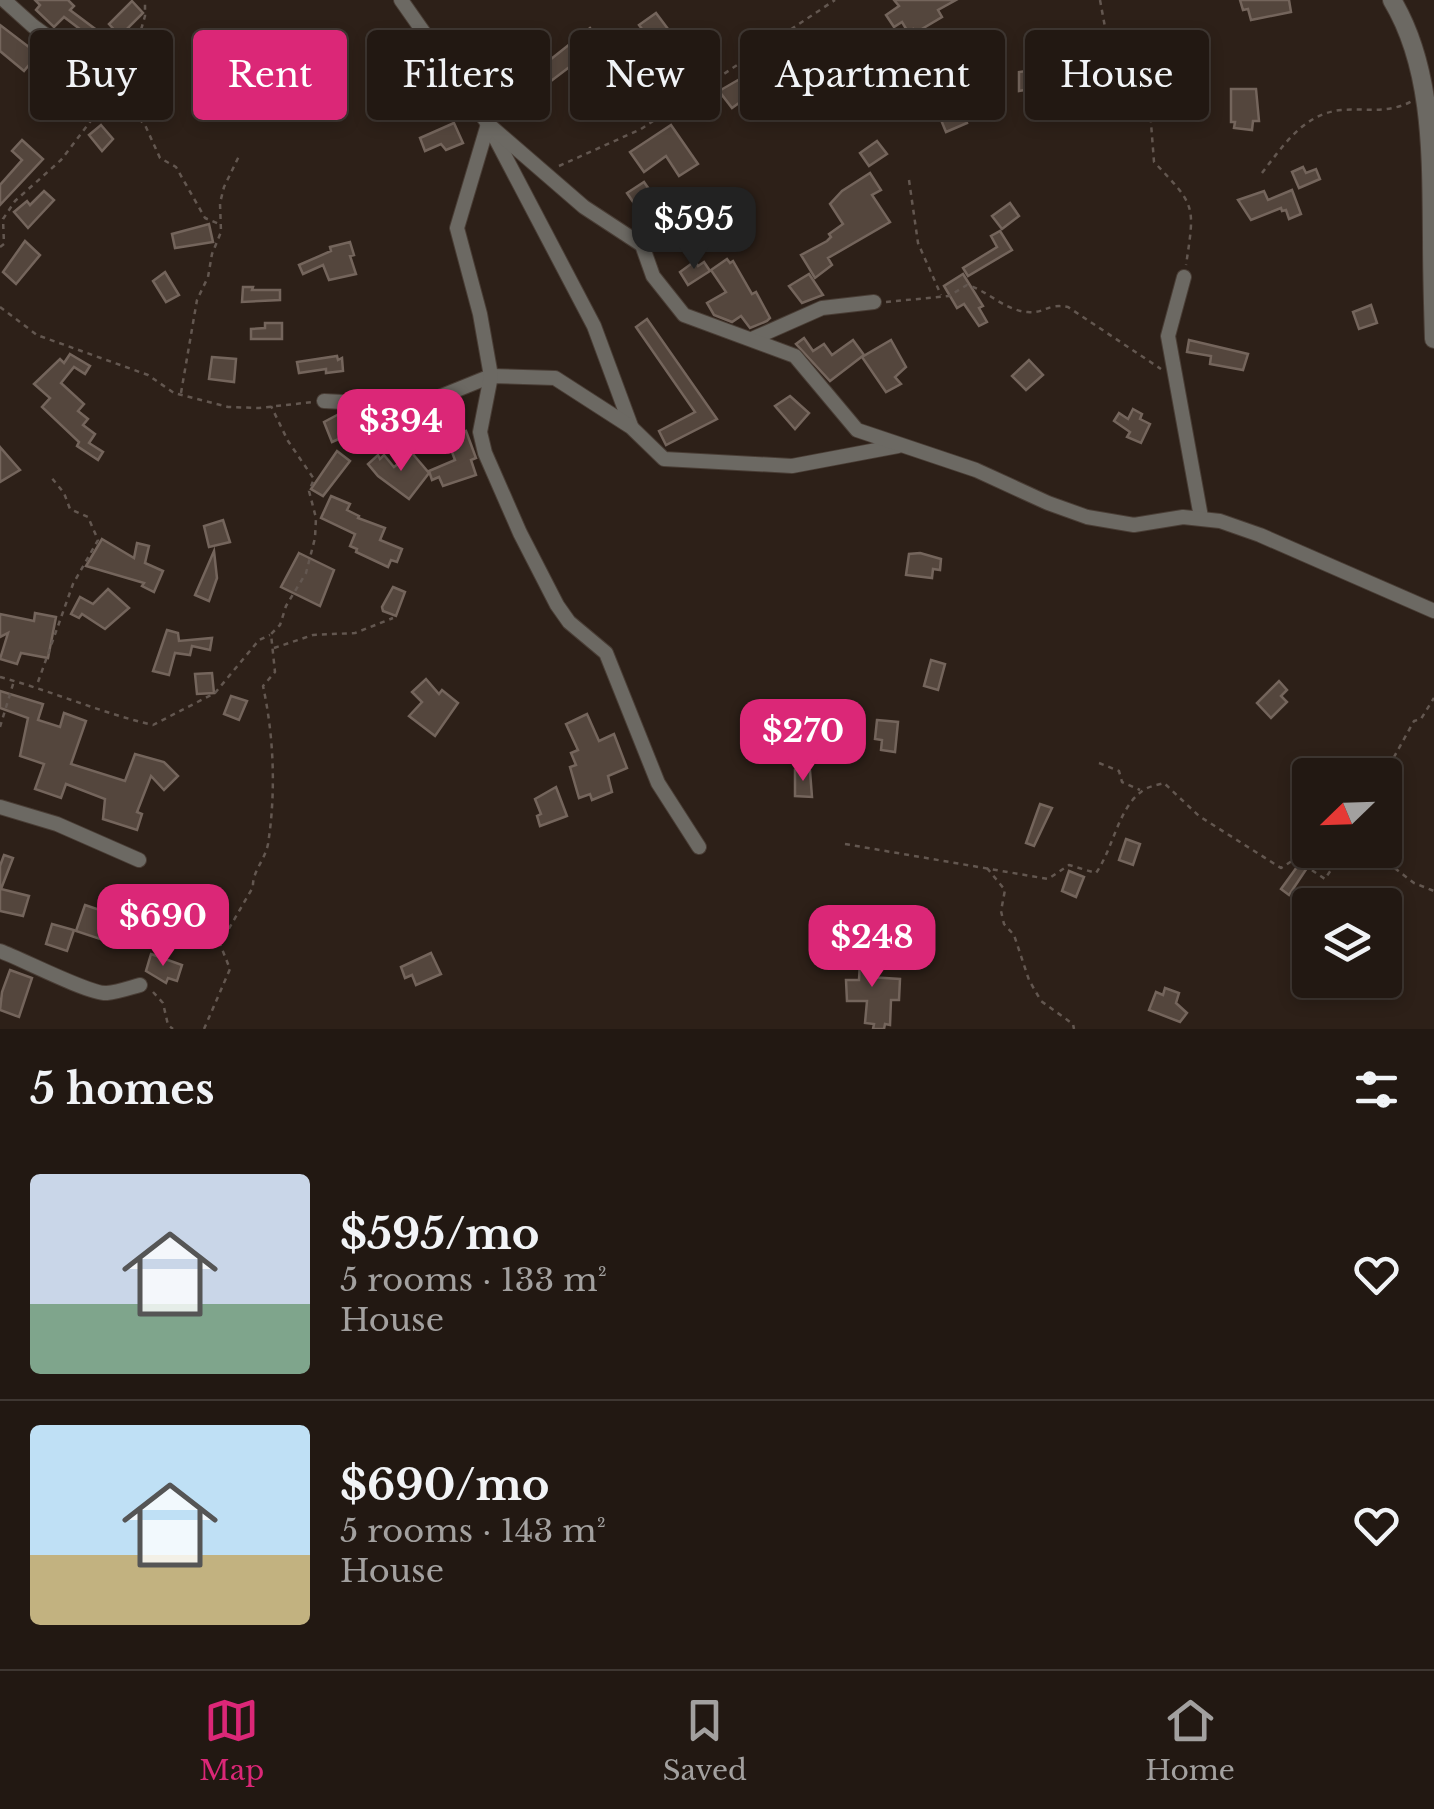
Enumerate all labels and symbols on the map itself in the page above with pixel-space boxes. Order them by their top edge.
pin: $595 [635,187,753,272]
pin: $394 [342,389,460,474]
pin: $270 [744,699,862,784]
north arrow [1292,758,1402,868]
pin: $690 [104,884,222,969]
pin: $248 [813,905,931,990]

